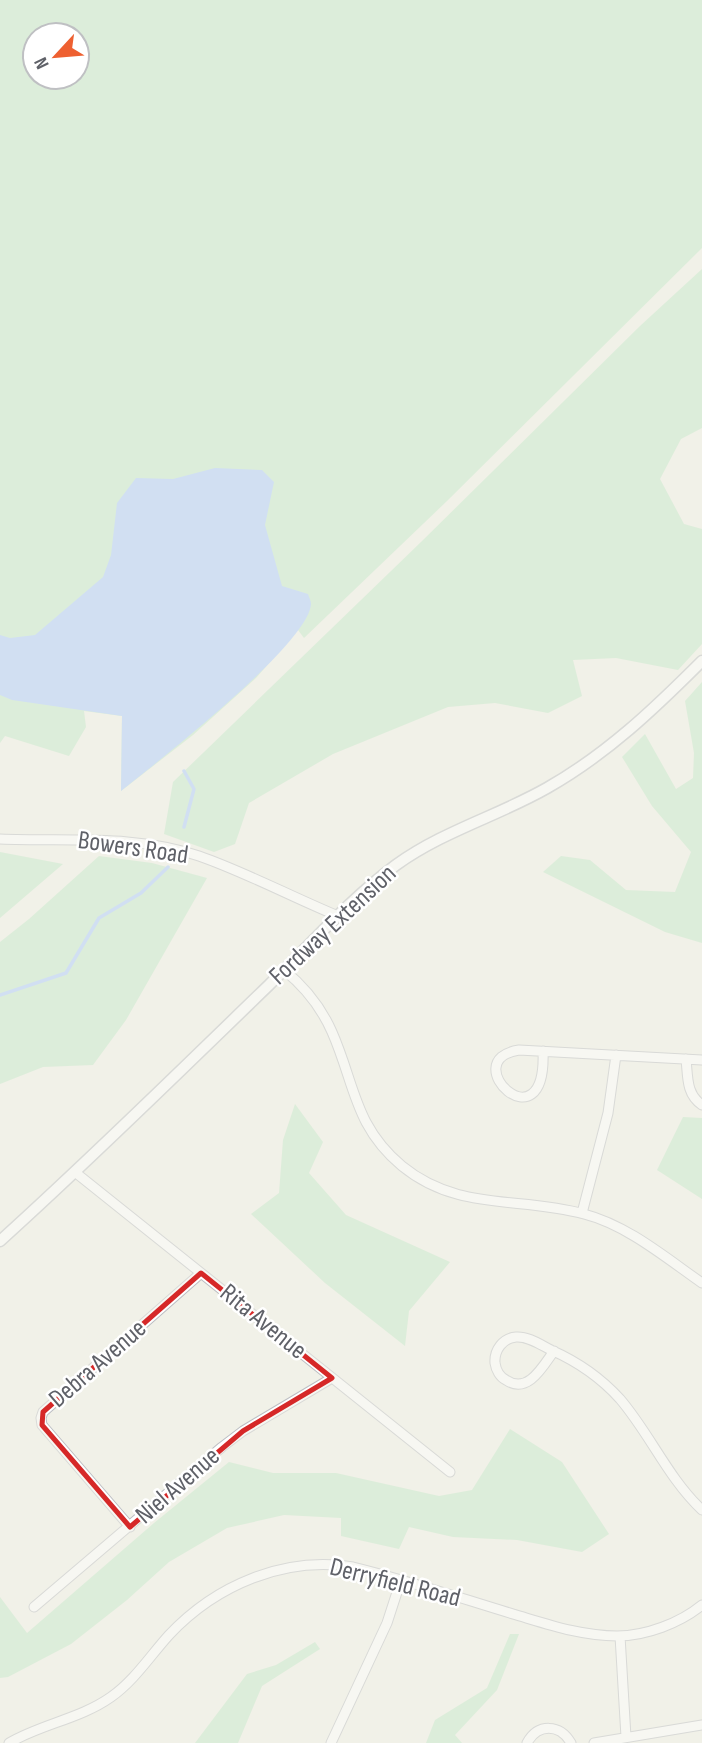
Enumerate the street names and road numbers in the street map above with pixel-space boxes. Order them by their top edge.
street label: Bowers Road [76,825,190,871]
street label: Fordway Extension [263,858,403,992]
street label: Rita Avenue [213,1278,313,1366]
street label: Debra Avenue [43,1313,153,1415]
street label: Niel Avenue [130,1441,226,1531]
street label: Derryfield Road [326,1552,464,1614]

